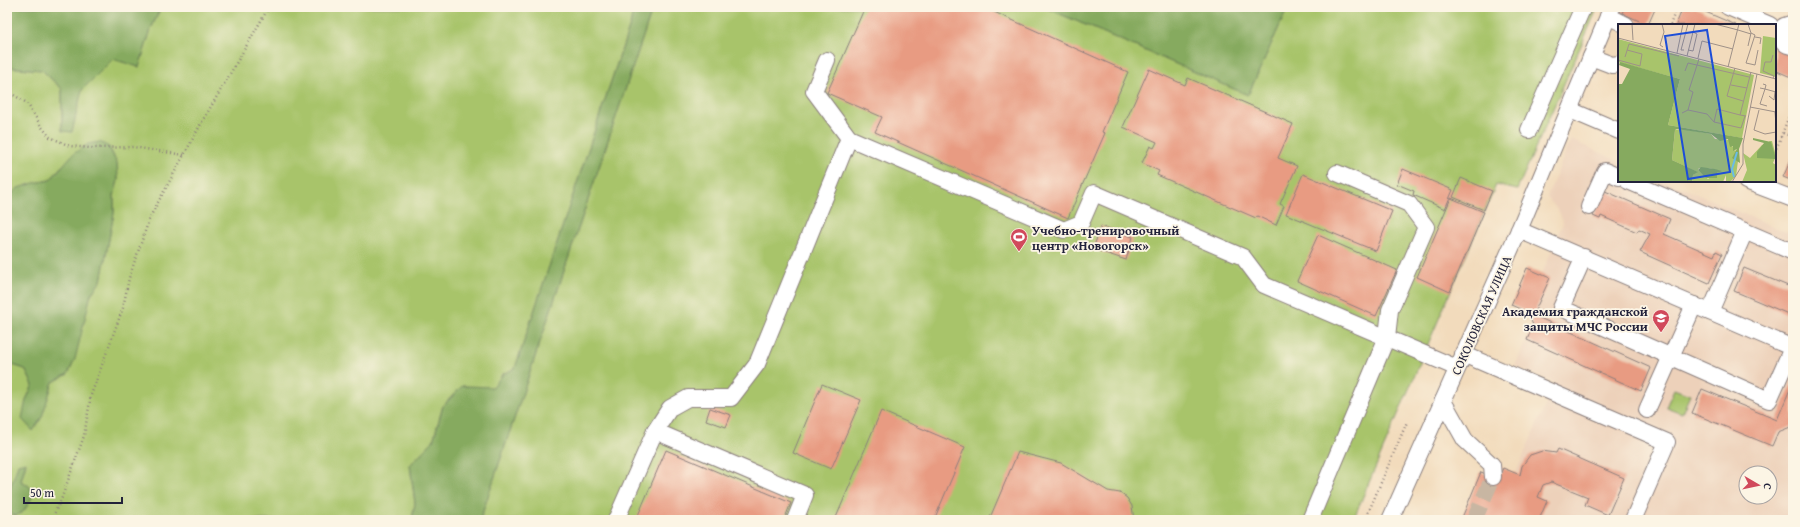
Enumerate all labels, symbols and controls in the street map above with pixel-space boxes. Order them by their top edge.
inset map [1618,24,1776,182]
place label: Учебно-тренировочный центр «Новогорск» [1032,221,1180,255]
sports icon: Учебно-тренировочный центр «Новогорск» [1009,227,1029,252]
street label: СОКОЛОВСКАЯ УЛИЦА [1447,252,1516,378]
place label: Академия гражданской защиты МЧС России [1502,302,1648,336]
school or university icon: Академия гражданской защиты МЧС России [1651,308,1671,333]
north arrow [1738,465,1778,505]
scale bar [24,479,122,505]
text: С [1759,482,1776,491]
text: 50 m [30,484,54,501]

